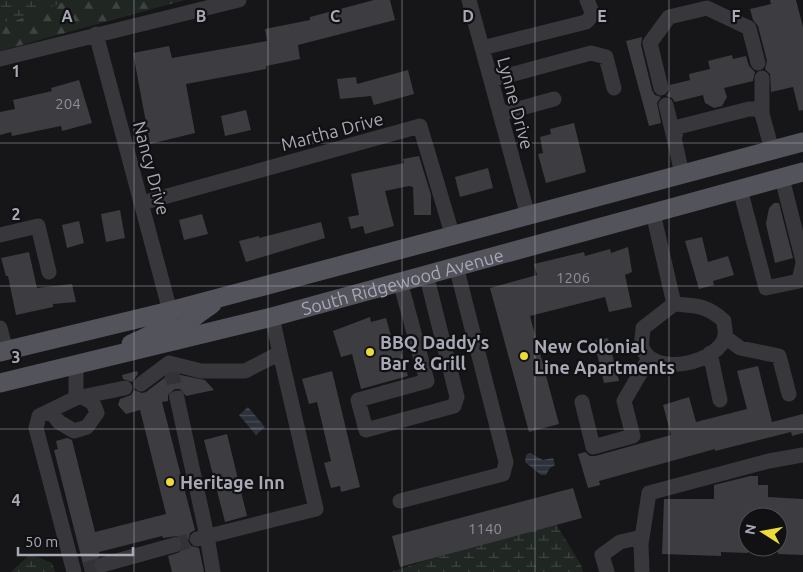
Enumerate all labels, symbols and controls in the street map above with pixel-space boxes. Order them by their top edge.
text: A [61,7,73,25]
text: B [196,7,206,25]
text: C [330,7,340,25]
text: D [462,7,474,25]
text: E [597,7,607,25]
text: F [732,7,741,25]
street label: Lynne Drive [494,55,538,151]
text: 1 [11,62,21,80]
house number: 204 [55,95,81,112]
street label: Martha Drive [279,108,385,154]
street label: Nancy Drive [130,119,174,217]
text: 2 [11,205,21,223]
street label: South Ridgewood Avenue [299,244,506,319]
house number: 1206 [556,269,590,286]
place label: BBQ Daddy's Bar & Grill [380,332,489,373]
place label: New Colonial Line Apartments [534,336,675,377]
marker: BBQ Daddy's Bar & Grill [364,346,376,358]
text: 3 [11,348,21,366]
marker: New Colonial Line Apartments [518,350,530,362]
place label: Heritage Inn [180,472,285,492]
marker: Heritage Inn [164,476,176,488]
text: 4 [11,491,21,509]
north arrow [738,507,788,557]
house number: 1140 [468,520,502,537]
text: N [741,523,759,536]
scale bar [18,524,132,556]
text: 50 m [25,533,58,550]

